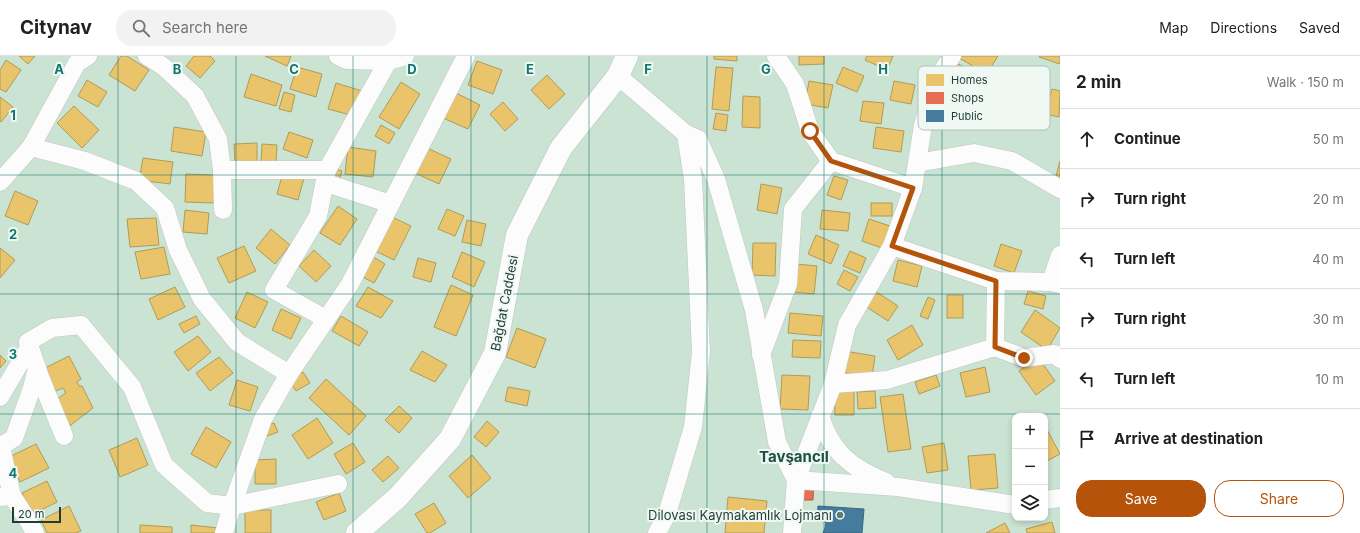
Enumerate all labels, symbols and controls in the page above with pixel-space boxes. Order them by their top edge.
search box [116,10,396,46]
text: Citynav [20,16,92,39]
icon: search [130,17,152,39]
text: Search here [162,18,248,37]
text: Map [1159,19,1188,36]
text: Directions [1210,19,1277,36]
text: Saved [1299,19,1340,36]
text: A [54,61,64,77]
text: B [173,61,182,77]
text: C [289,61,299,77]
text: D [407,61,417,77]
text: E [526,61,534,77]
text: F [644,61,652,77]
text: G [761,61,771,77]
text: H [878,61,888,77]
legend [918,66,1050,130]
text: 2 min [1076,72,1121,92]
text: Homes [951,73,988,87]
text: Walk · 150 m [1267,74,1344,90]
text: Shops [951,91,984,105]
text: 1 [10,107,16,123]
text: Public [951,109,983,123]
route start [801,122,819,140]
icon: ahead [1076,128,1098,150]
text: Continue [1114,129,1181,148]
text: 50 m [1313,131,1344,147]
icon: right [1076,188,1098,210]
text: Turn right [1114,189,1186,208]
text: 20 m [1313,191,1344,207]
text: 2 [9,226,17,242]
icon: left [1076,248,1098,270]
text: Turn left [1114,249,1175,268]
text: 40 m [1312,251,1344,267]
street label: Bağdat Caddesi [487,254,521,352]
icon: right [1076,308,1098,330]
text: Turn right [1114,309,1186,328]
text: 30 m [1313,311,1344,327]
text: 3 [9,346,17,362]
route end [1015,349,1033,367]
icon: left [1076,368,1098,390]
text: Turn left [1114,369,1175,388]
text: 10 m [1315,371,1344,387]
map controls [1012,413,1048,521]
button: + [1012,413,1048,449]
icon: arrive [1076,428,1098,450]
text: Arrive at destination [1114,429,1263,448]
district label: Tavşancıl [759,447,829,466]
button: − [1012,449,1048,485]
text: 4 [9,465,18,481]
button: Save [1076,480,1206,517]
button: Share [1214,480,1344,517]
button: layers [1012,485,1048,521]
scale bar [12,505,61,524]
text: 20 m [18,507,44,521]
place label: Dilovası Kaymakamlık Lojmanı [648,507,832,523]
marker: Dilovası Kaymakamlık Lojmanı [835,510,845,520]

